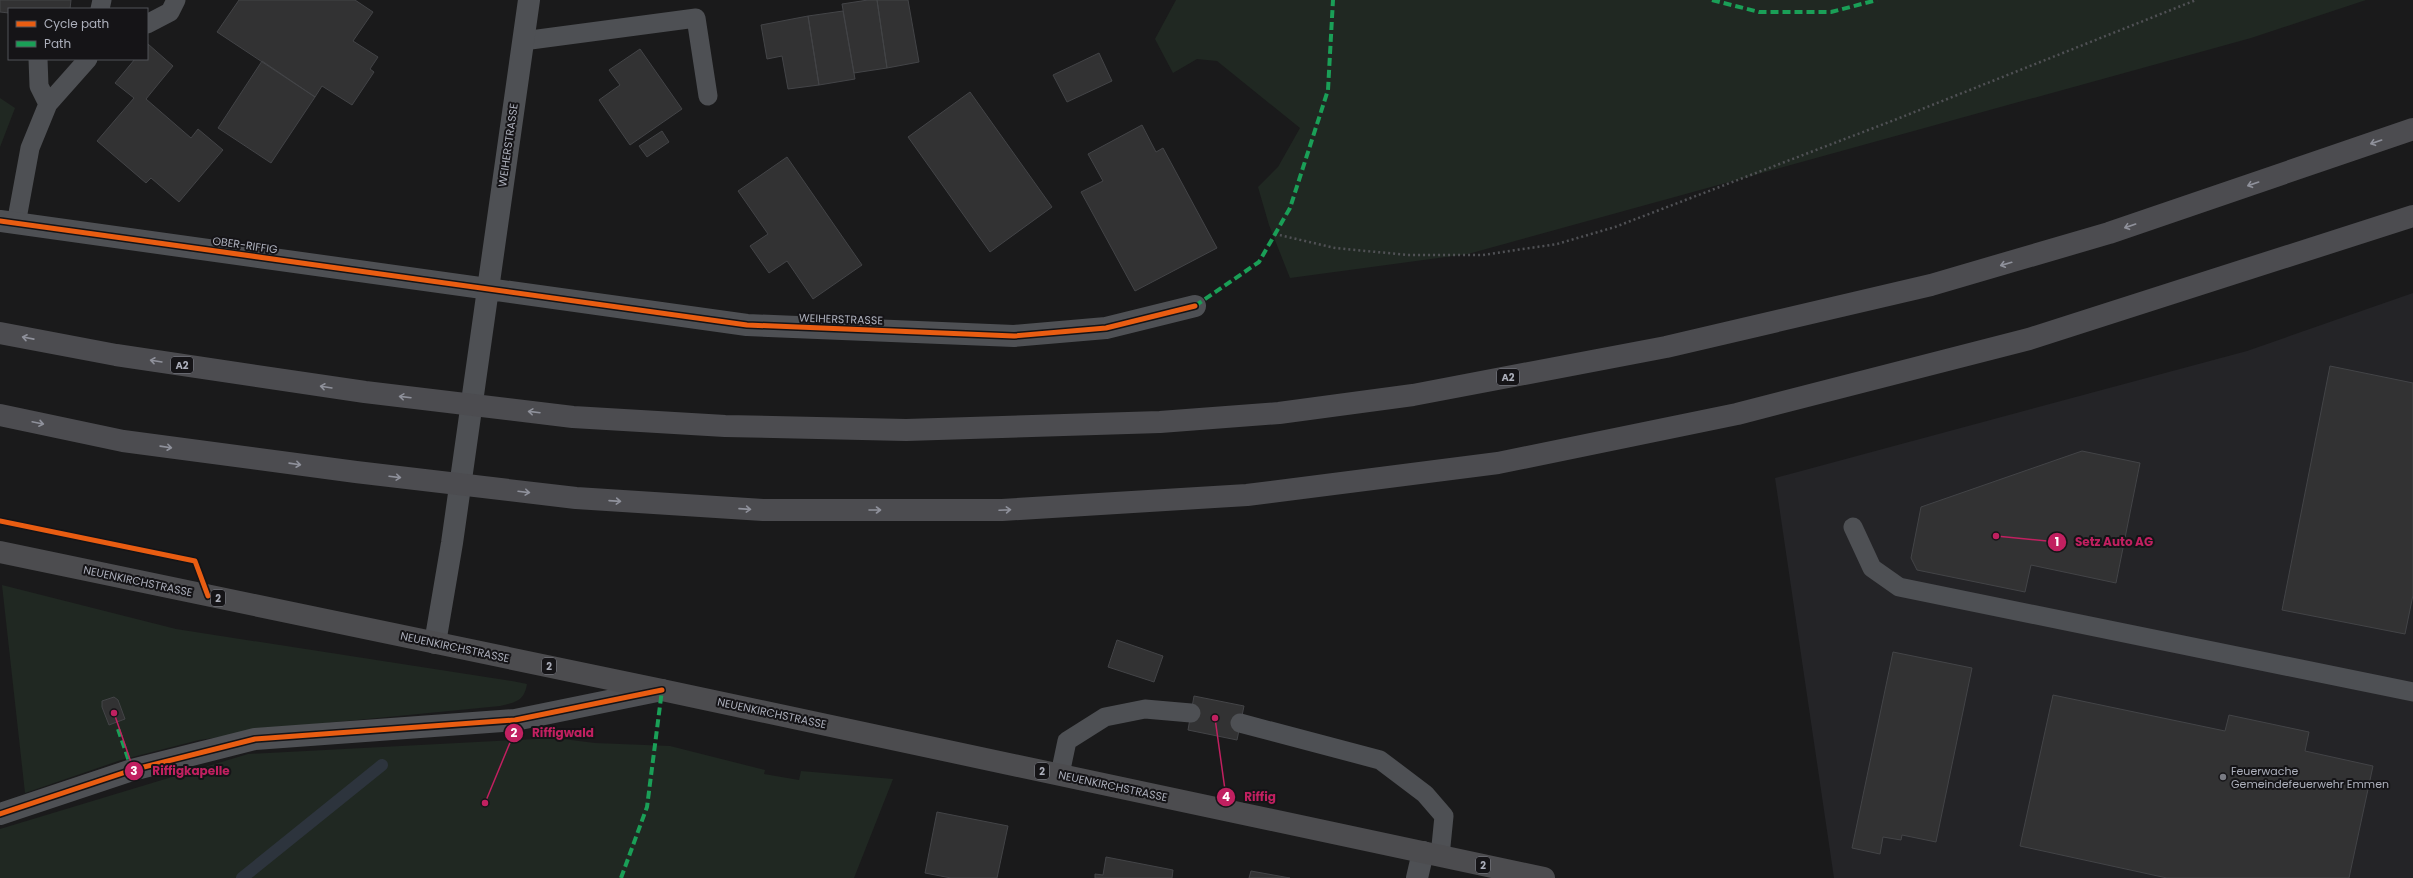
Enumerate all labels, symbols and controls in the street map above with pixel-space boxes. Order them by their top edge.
legend [8,8,148,60]
text: Cycle path [44,15,109,32]
text: Path [44,35,71,52]
street label: WEIHERSTRASSE [494,102,522,188]
one-way arrow [2370,139,2383,146]
one-way arrow [2247,181,2260,188]
one-way arrow [2124,223,2137,230]
street label: OBER-RIFFIG [211,233,279,258]
one-way arrow [1999,260,2012,268]
street label: WEIHERSTRASSE [799,310,883,328]
one-way arrow [22,334,35,342]
one-way arrow [150,357,163,365]
road number: A2 [171,357,193,373]
road number: A2 [1497,369,1519,385]
one-way arrow [320,383,333,391]
one-way arrow [399,393,412,401]
one-way arrow [528,409,541,416]
one-way arrow [31,419,44,427]
one-way arrow [159,443,172,451]
one-way arrow [288,460,301,468]
one-way arrow [388,473,401,481]
one-way arrow [517,488,530,496]
one-way arrow [608,497,621,504]
one-way arrow [738,506,751,513]
one-way arrow [868,506,881,514]
one-way arrow [998,506,1011,514]
callout: Setz Auto AG [2047,530,2161,554]
text: 1 [2055,533,2059,550]
text: Setz Auto AG [2075,533,2153,550]
street label: NEUENKIRCHSTRASSE [82,562,194,600]
road number: 2 [211,590,225,606]
street label: NEUENKIRCHSTRASSE [399,628,511,666]
road number: 2 [542,658,556,674]
street label: NEUENKIRCHSTRASSE [716,694,828,732]
callout: Riffigwald [504,721,602,745]
text: 2 [511,724,518,741]
text: Riffigwald [532,724,594,741]
callout: Riffigkapelle [124,759,237,783]
text: 3 [130,762,138,779]
text: Riffigkapelle [152,762,230,779]
road number: 2 [1035,763,1049,779]
place label: Feuerwache Gemeindefeuerwehr Emmen [2231,763,2389,792]
street label: NEUENKIRCHSTRASSE [1057,767,1169,805]
marker: Feuerwache Gemeindefeuerwehr Emmen [2218,772,2228,782]
callout: Riffig [1216,785,1284,809]
text: 4 [1222,788,1230,805]
text: Riffig [1244,788,1276,805]
road number: 2 [1476,857,1490,873]

